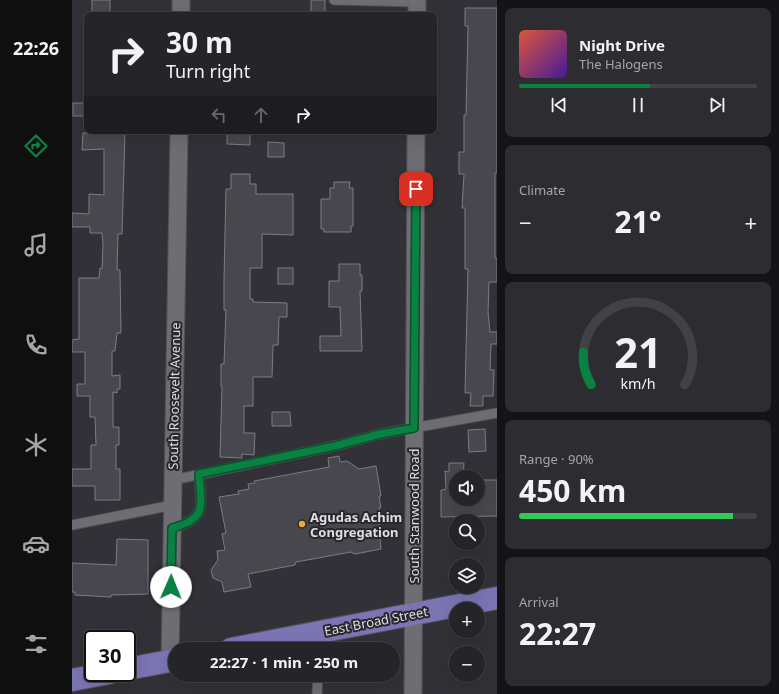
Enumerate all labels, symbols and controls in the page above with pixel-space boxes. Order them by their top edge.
text: 30 m [166,23,233,61]
icon: right [100,28,152,80]
text: Night Drive [579,35,665,55]
text: 22:26 [13,36,59,60]
text: The Halogens [579,55,663,73]
text: Turn right [166,59,250,83]
icon: previous [548,94,570,116]
icon: pause [627,94,649,116]
icon: next [706,94,728,116]
icon: left [208,104,230,126]
icon: ahead [250,104,272,126]
icon: right [292,104,314,126]
icon: directions [22,132,50,160]
pin [399,172,433,206]
icon: arrive [405,178,427,200]
text: Climate [519,181,565,199]
text: 21° [614,201,662,242]
text: − [519,207,532,237]
text: + [744,207,757,237]
icon: music [22,231,50,259]
street label: South Roosevelt Avenue [164,322,184,470]
text: 21 [614,324,662,380]
icon: phone [22,331,50,359]
text: km/h [620,374,656,393]
icon: climate [22,431,50,459]
street label: South Stanwood Road [405,449,423,583]
text: Range · 90% [519,450,594,468]
map controls [449,470,485,682]
button: sound [449,470,485,506]
text: 450 km [519,470,626,511]
place label: Agudas Achim Congregation [310,508,402,541]
button: search [449,514,485,550]
marker: Agudas Achim Congregation [297,519,307,529]
icon: car [22,530,50,558]
button: layers [449,558,485,594]
position arrow [150,566,192,608]
text: Arrival [519,593,559,611]
street label: East Broad Street [323,602,430,640]
button: + [449,602,485,638]
text: 22:27 [519,613,596,654]
icon: filters [22,630,50,658]
speed limit sign: 30 [84,630,136,682]
button: − [449,646,485,682]
text: 22:27 · 1 min · 250 m [210,652,358,672]

